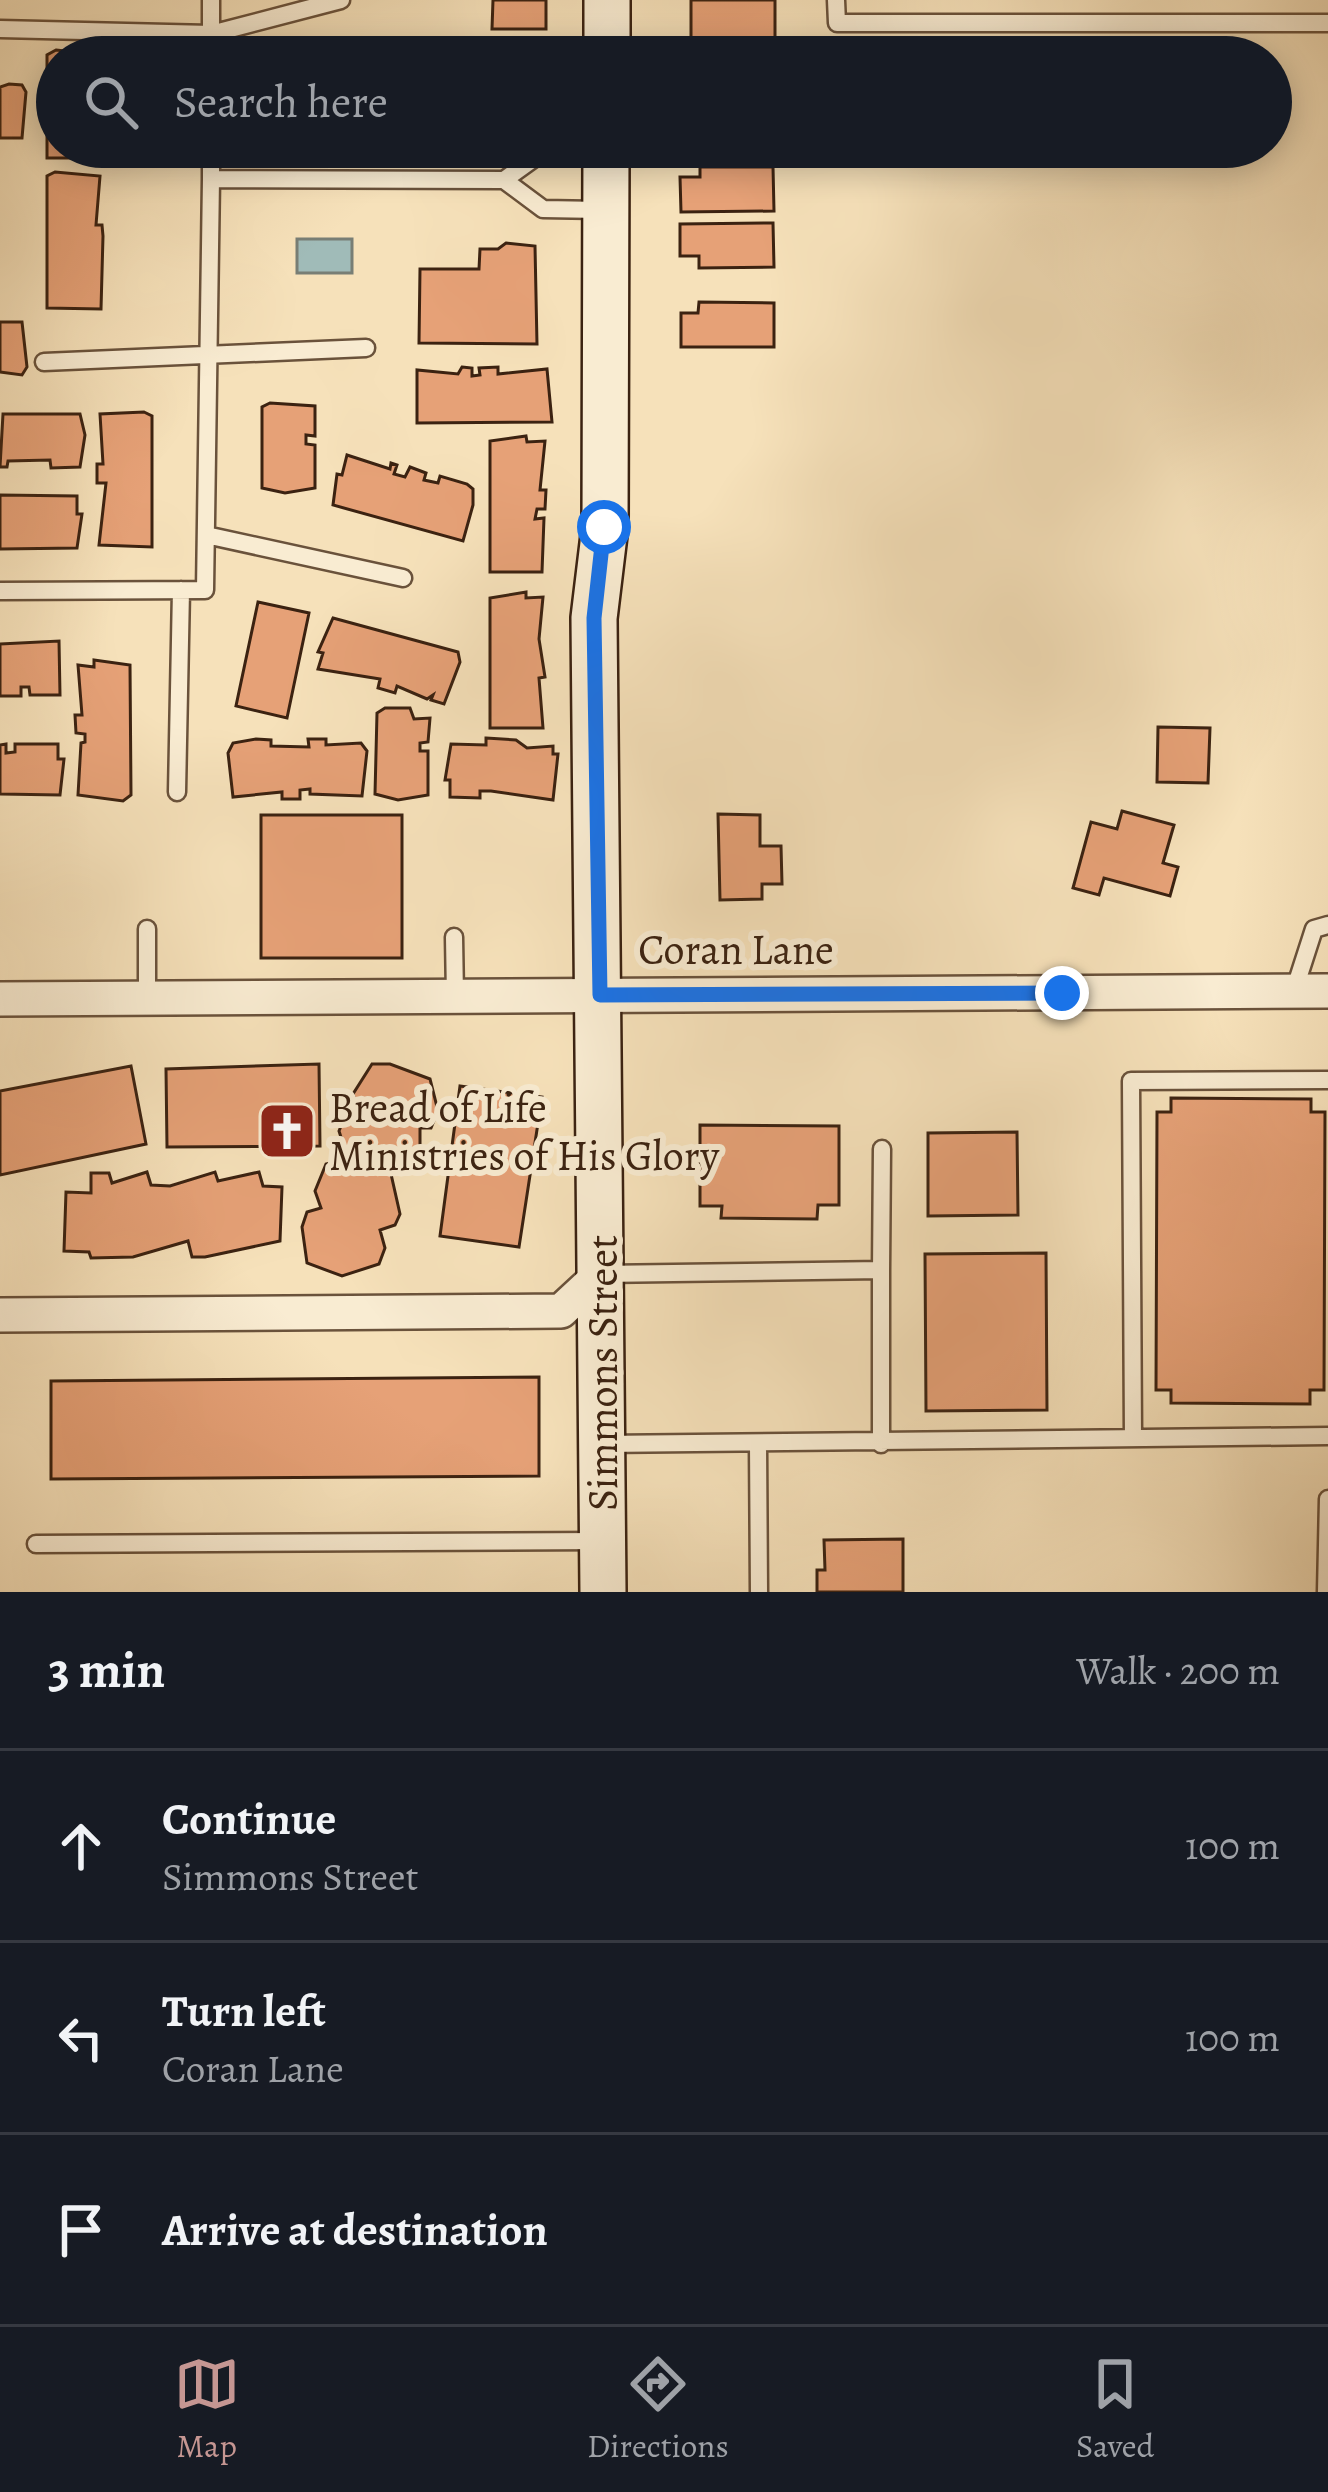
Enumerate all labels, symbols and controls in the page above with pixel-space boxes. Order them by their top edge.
search box [36,36,1292,168]
icon: search [78,69,144,135]
text: Search here [174,71,388,133]
route start [577,500,631,554]
street label: Coran Lane [638,921,834,978]
route end [1035,966,1089,1020]
place label: Bread of Life Ministries of His Glory [329,1079,720,1184]
church icon: Bread of Life Ministries of His Glory [256,1100,318,1162]
street label: Simmons Street [574,1235,631,1511]
text: 3 min [48,1635,165,1705]
text: Walk · 200 m [1076,1644,1280,1697]
text: Continue [162,1788,336,1850]
icon: ahead [48,1813,114,1879]
text: 100 m [1185,1819,1280,1872]
text: Simmons Street [162,1850,418,1903]
text: Turn left [162,1980,326,2042]
icon: left [48,2005,114,2071]
text: 100 m [1185,2011,1280,2064]
text: Coran Lane [162,2042,344,2095]
icon: arrive [48,2197,114,2263]
text: Arrive at destination [162,2199,548,2261]
tab: Map [174,2351,240,2468]
tab: Directions [587,2351,729,2468]
tab: Saved [1076,2351,1154,2468]

